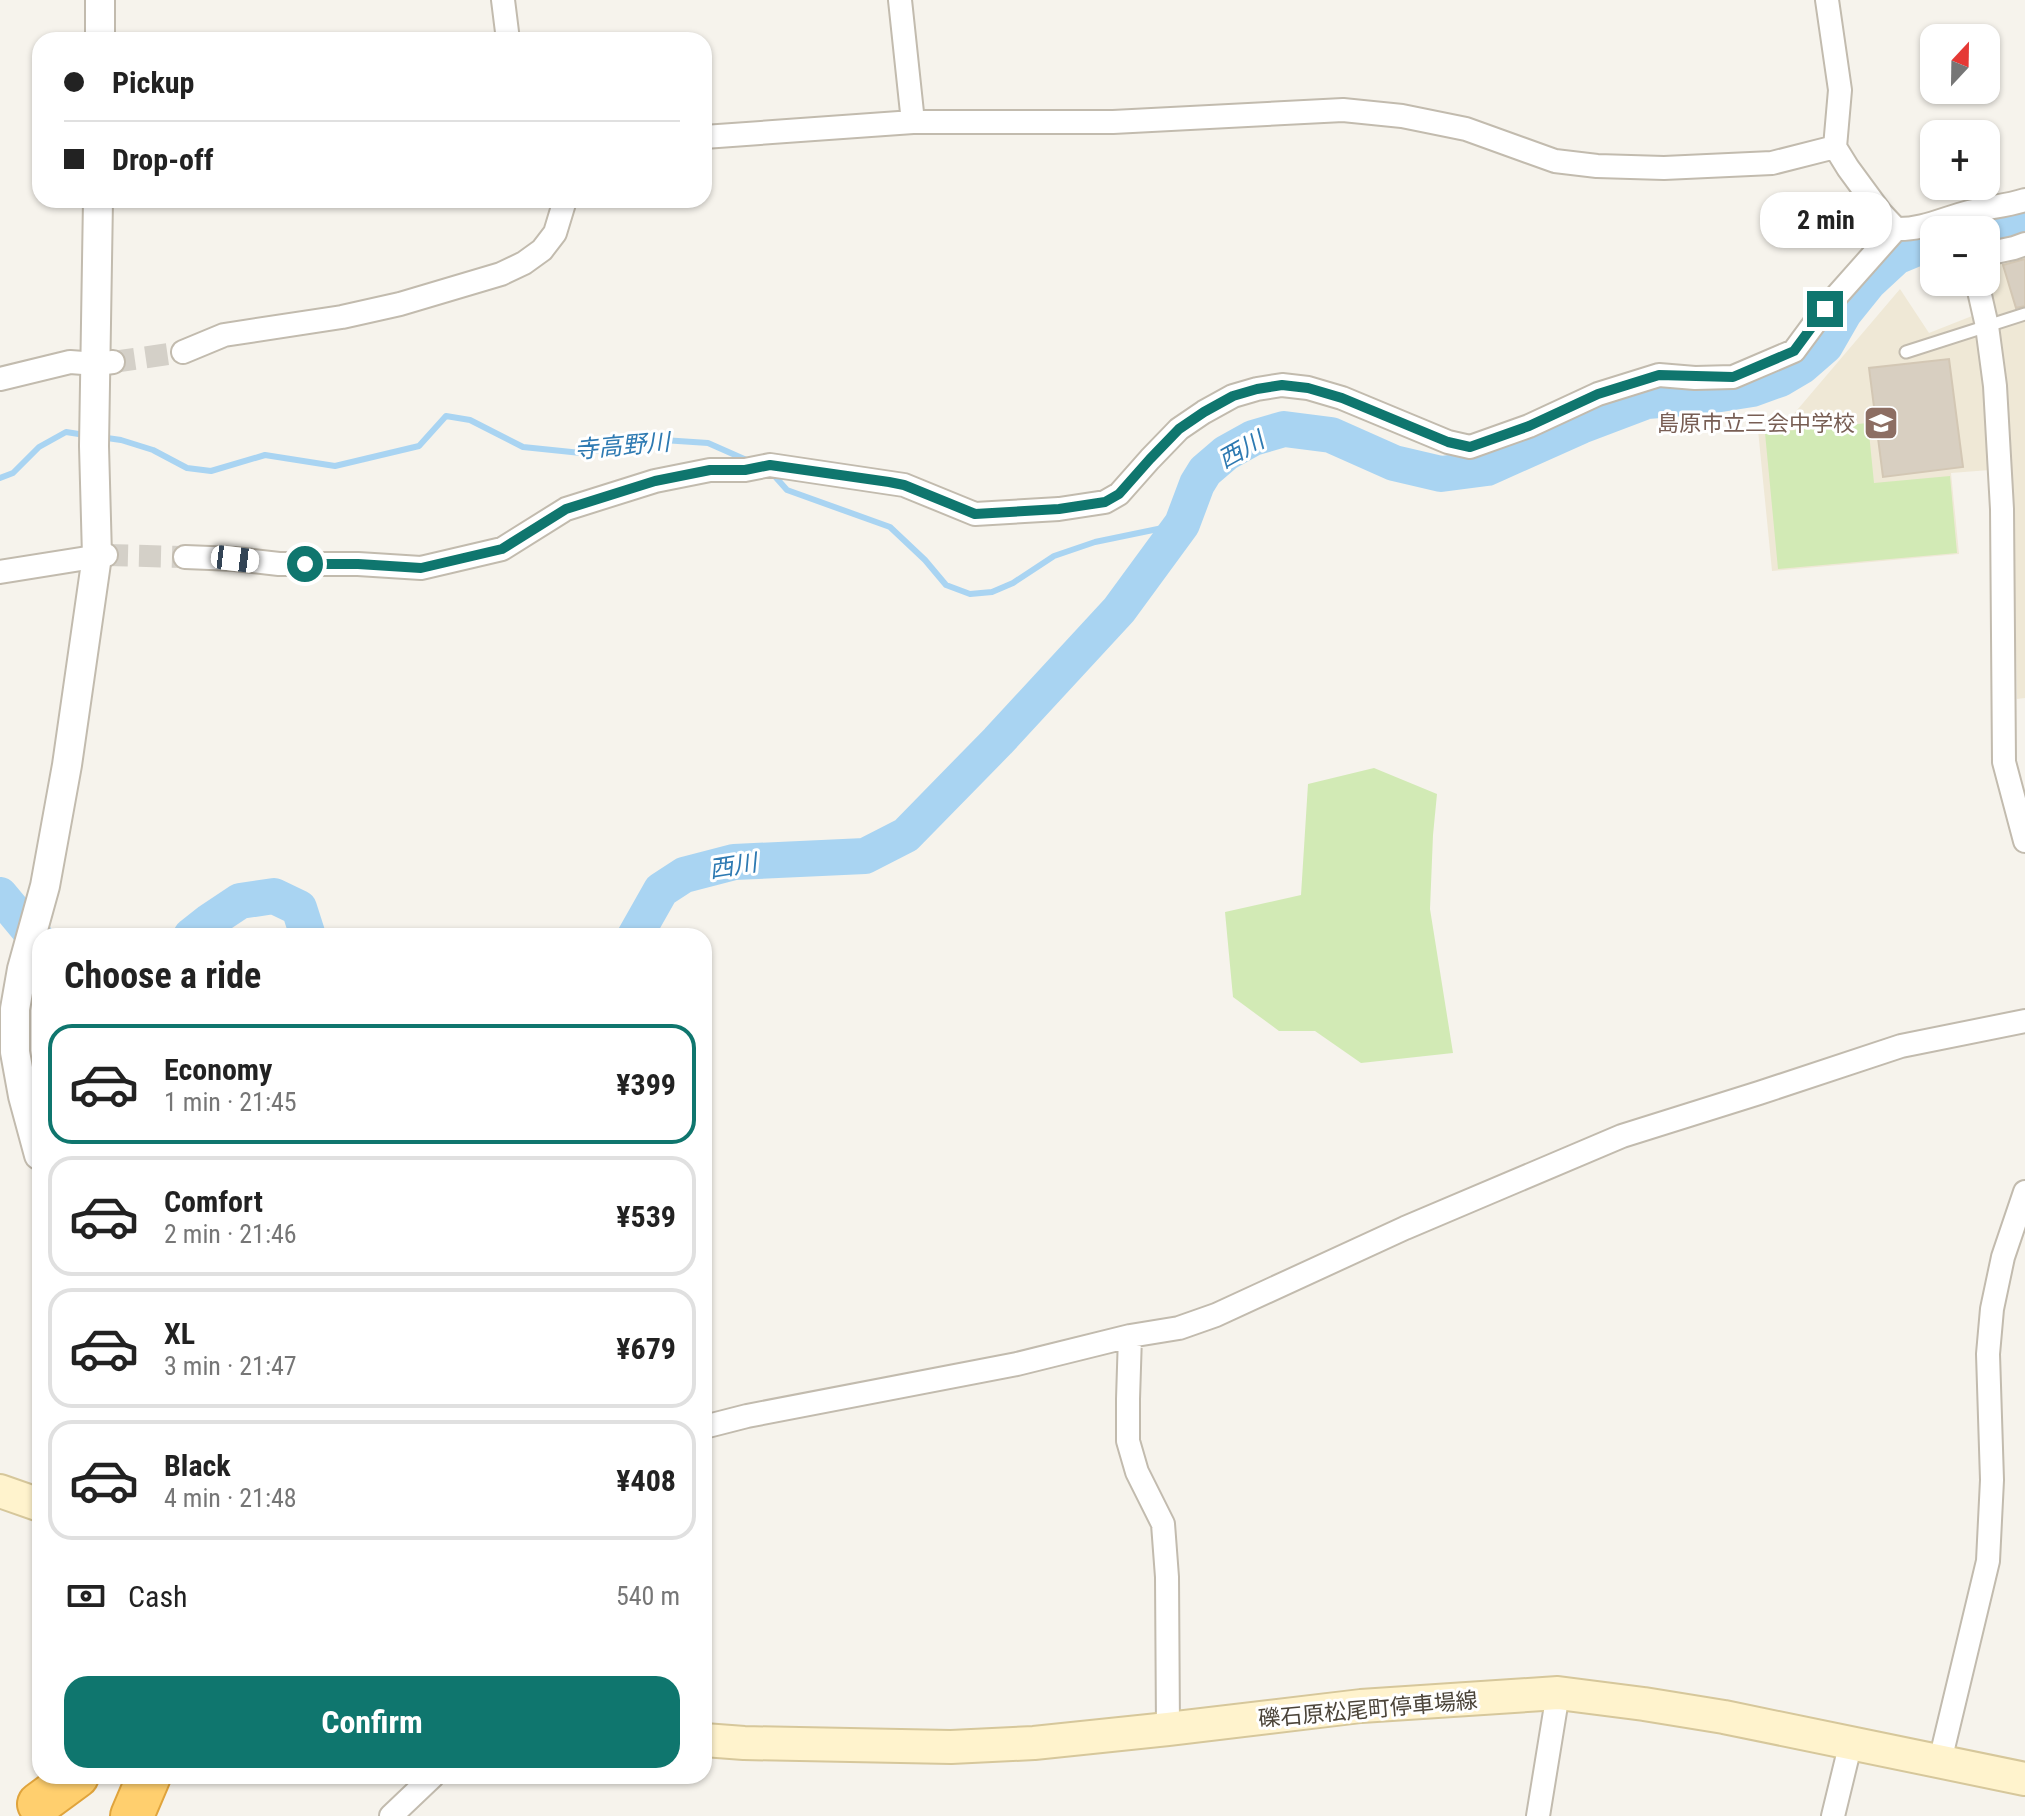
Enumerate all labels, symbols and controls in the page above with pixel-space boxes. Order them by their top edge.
north arrow [1920,24,2000,104]
map controls [1920,24,2000,296]
text: Pickup [112,65,194,100]
button: + [1920,120,2000,200]
text: Drop-off [112,142,214,177]
callout: 2 min [1759,193,1891,249]
text: 2 min [1797,205,1855,235]
button: − [1920,216,2000,296]
route end [1807,291,1843,327]
school or university icon: 島原市立三会中学校 [1862,404,1900,442]
place label: 島原市立三会中学校 [1657,411,1855,436]
water label: 西川 [1213,425,1271,474]
water label: 寺高野川 [573,428,674,464]
car [210,544,260,574]
route start [287,546,323,582]
water label: 西川 [707,848,762,884]
text: Choose a ride [64,955,261,997]
icon: car [68,1048,140,1120]
text: Economy [164,1052,272,1087]
text: ¥399 [616,1067,676,1102]
text: 1 min · 21:45 [164,1087,297,1117]
icon: car [68,1180,140,1252]
text: Comfort [164,1184,263,1219]
text: ¥539 [616,1199,676,1234]
text: 2 min · 21:46 [164,1219,297,1249]
icon: car [68,1312,140,1384]
text: XL [164,1316,195,1351]
text: ¥679 [616,1331,676,1366]
text: 3 min · 21:47 [164,1351,297,1381]
icon: car [68,1444,140,1516]
text: Black [164,1448,231,1483]
text: ¥408 [616,1463,676,1498]
text: 4 min · 21:48 [164,1483,297,1513]
icon: cash [64,1574,108,1618]
text: Cash [128,1579,188,1614]
text: 540 m [616,1581,680,1611]
button: Confirm [64,1676,680,1768]
street label: 礫石原松尾町停車場線 [1257,1687,1479,1732]

